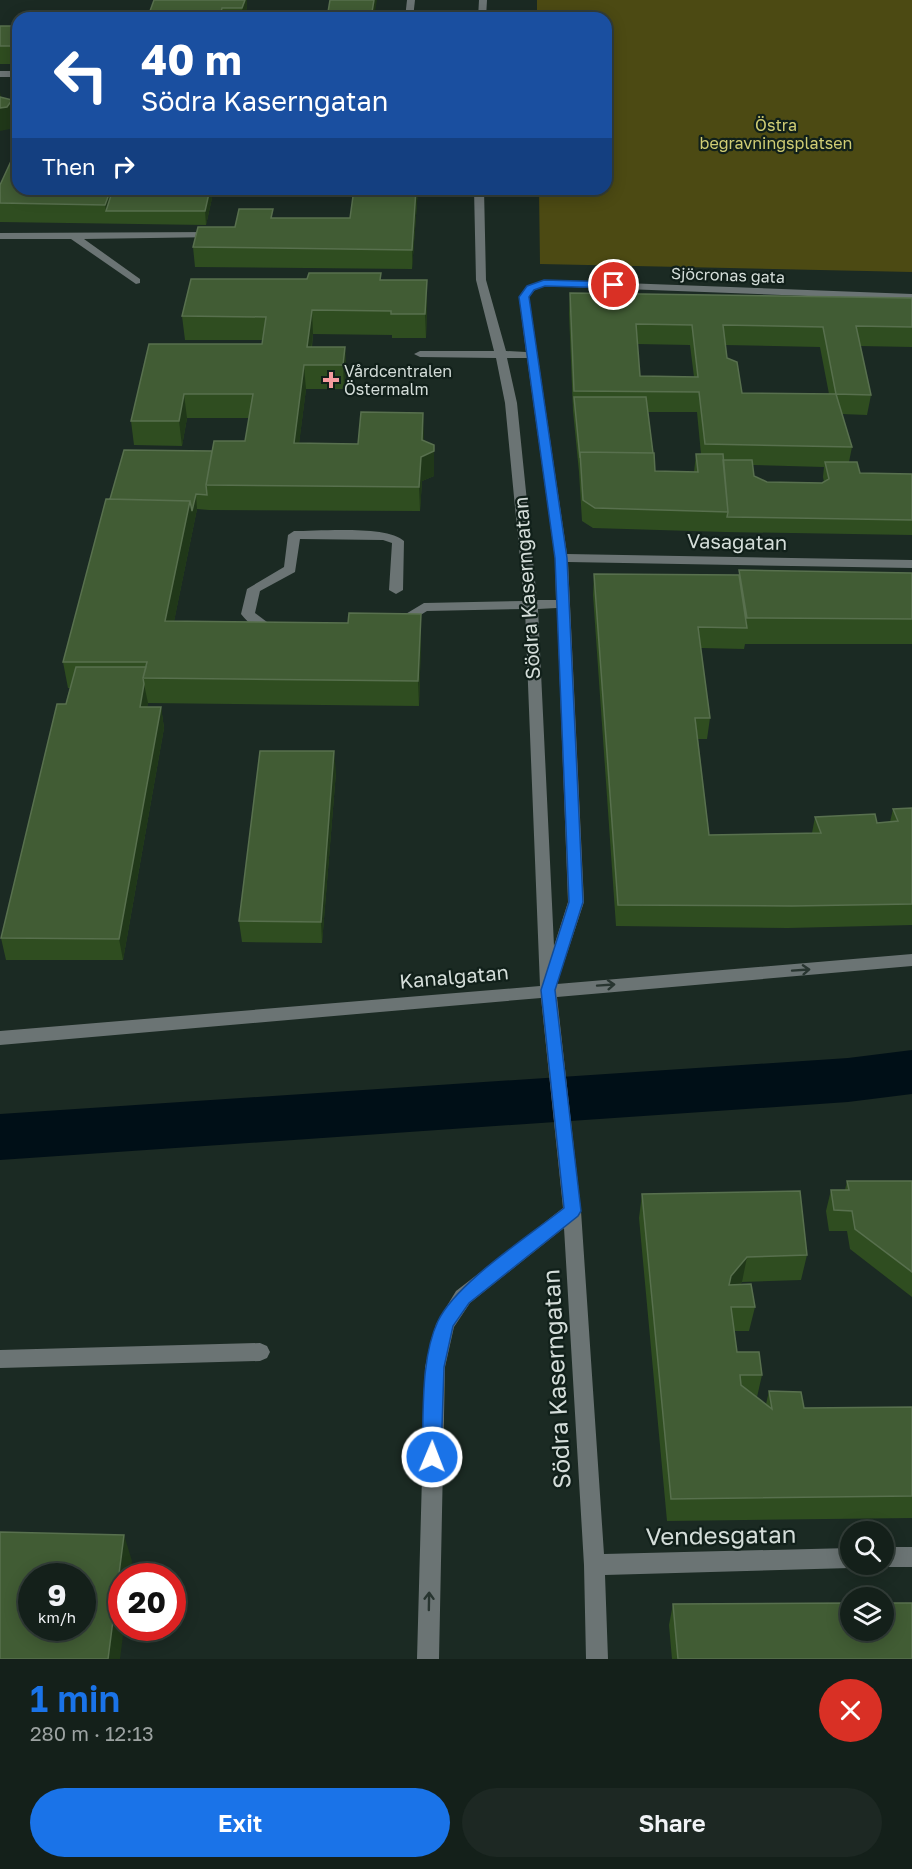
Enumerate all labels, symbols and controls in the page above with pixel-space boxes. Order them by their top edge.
text: 40 m [141,34,242,84]
icon: left [42,36,120,114]
text: Södra Kaserngatan [141,85,388,117]
park label: Östra begravningsplatsen [700,115,852,153]
icon: right [107,150,140,183]
text: Then [42,153,95,180]
pin [588,259,639,310]
street label: Sjöcronas gata [671,263,785,287]
icon: arrive [597,268,630,301]
place label: Vårdcentralen Östermalm [344,361,452,399]
marker: Vårdcentralen Östermalm [322,371,340,389]
street label: Södra Kaserngatan [508,496,544,680]
street label: Vasagatan [687,528,787,554]
street label: Kanalgatan [398,959,510,993]
one-way arrow [790,964,810,975]
one-way arrow [596,979,616,990]
street label: Södra Kaserngatan [535,1269,576,1490]
position arrow [400,1425,464,1489]
street label: Vendesgatan [645,1519,797,1550]
map controls [840,1521,894,1641]
button: search [840,1521,894,1575]
speed limit sign: 20 [108,1563,186,1641]
text: 9 [47,1577,67,1613]
button: layers [840,1587,894,1641]
one-way arrow [423,1591,435,1611]
text: km/h [38,1608,76,1626]
text: 1 min [30,1677,120,1720]
button: close [819,1679,882,1742]
text: 280 m · 12:13 [30,1721,154,1745]
button: Exit [30,1788,450,1857]
button: Share [462,1788,882,1857]

